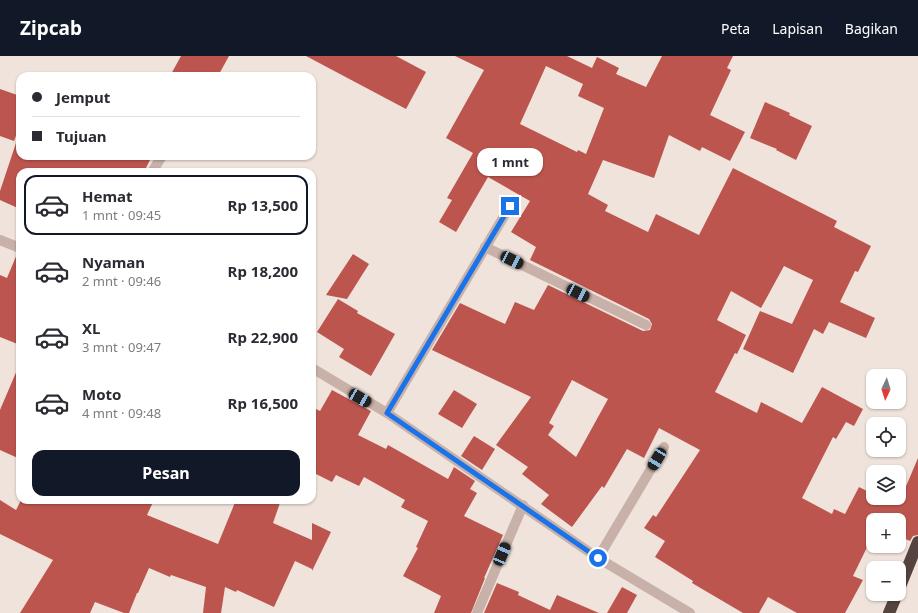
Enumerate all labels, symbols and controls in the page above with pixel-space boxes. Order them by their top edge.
text: Zipcab [20,15,82,41]
text: Peta [721,19,750,38]
text: Lapisan [772,19,823,38]
text: Bagikan [845,19,898,38]
text: Jemput [56,87,110,107]
text: Tujuan [56,126,107,146]
callout: 1 mnt [477,148,543,176]
text: 1 mnt [491,153,529,171]
text: Hemat [82,186,133,206]
icon: car [34,187,70,223]
text: Rp 13,500 [228,195,298,215]
route end [501,197,519,215]
text: 1 mnt · 09:45 [82,206,161,224]
car [499,249,525,271]
text: Nyaman [82,252,145,272]
icon: car [34,253,70,289]
text: Rp 18,200 [228,261,298,281]
text: 2 mnt · 09:46 [82,272,161,290]
car [565,282,591,304]
text: XL [82,318,100,338]
icon: car [34,319,70,355]
text: Rp 22,900 [228,327,298,347]
text: 3 mnt · 09:47 [82,338,161,356]
north arrow [866,369,906,409]
map controls [866,369,906,601]
text: Moto [82,384,121,404]
icon: car [34,385,70,421]
car [347,387,373,409]
text: Rp 16,500 [228,393,298,413]
text: 4 mnt · 09:48 [82,404,161,422]
button: locate [866,417,906,457]
car [646,446,668,472]
button: Pesan [32,450,300,496]
button: layers [866,465,906,505]
button: + [866,513,906,553]
car [492,541,512,567]
route start [589,549,607,567]
button: − [866,561,906,601]

